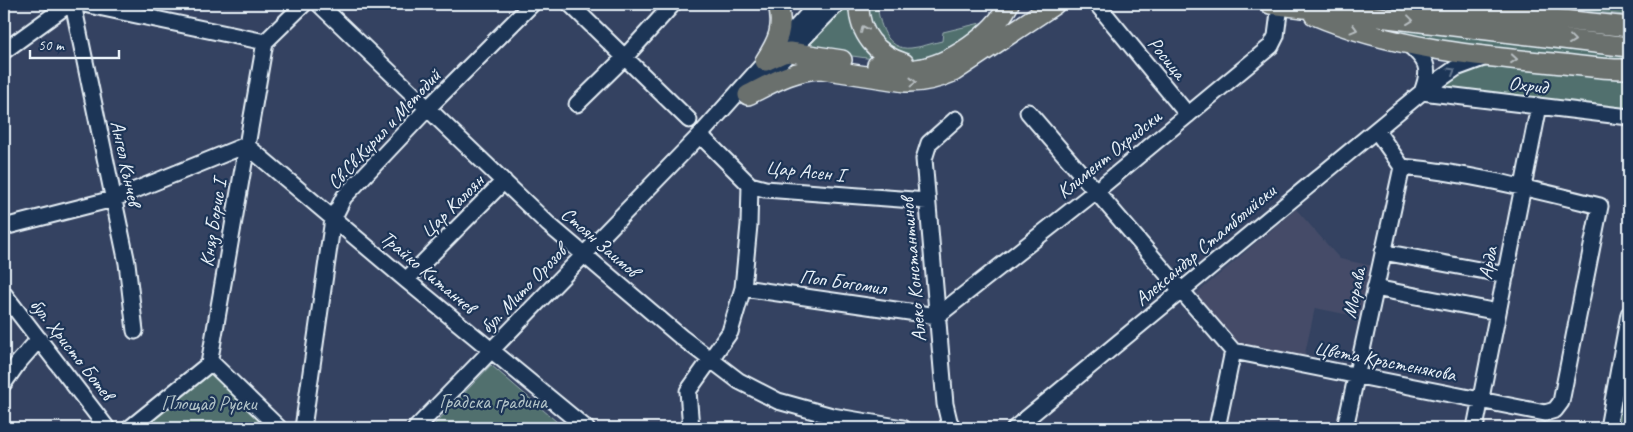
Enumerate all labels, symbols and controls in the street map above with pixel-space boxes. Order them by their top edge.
one-way arrow [1407,14,1415,25]
one-way arrow [1350,24,1358,34]
one-way arrow [860,25,871,34]
scale bar [30,28,119,60]
street label: Росица [1142,32,1193,86]
one-way arrow [1568,34,1576,45]
text: 50 m [38,36,65,55]
one-way arrow [1510,54,1518,65]
street label: Св.Св.Кирил и Методий [322,62,447,195]
one-way arrow [1447,67,1456,77]
street label: Охрид [1507,70,1551,100]
one-way arrow [909,77,917,87]
street label: Климент Охридски [1052,103,1167,204]
street label: Ангел Кънчев [105,118,148,212]
street label: Цар Асен I [764,154,850,188]
street label: Цар Калоян [415,168,490,243]
street label: Княз Борис I [194,173,233,268]
street label: Александър Стамболийски [1129,178,1282,311]
street label: Алеко Константинов [894,193,932,343]
street label: Стоян Заимов [556,201,648,286]
street label: Трайко Китанчев [375,225,483,321]
street label: бул. Мито Орозов [474,236,575,339]
street label: Арда [1473,243,1504,281]
street label: Поп Богомил [798,264,890,301]
street label: Морава [1336,264,1372,321]
street label: бул. Христо Ботев [24,293,122,407]
street label: Цвета Кръстенякова [1312,335,1459,387]
park label: Градска градина [439,389,549,414]
park label: Площад Руски [161,391,258,416]

